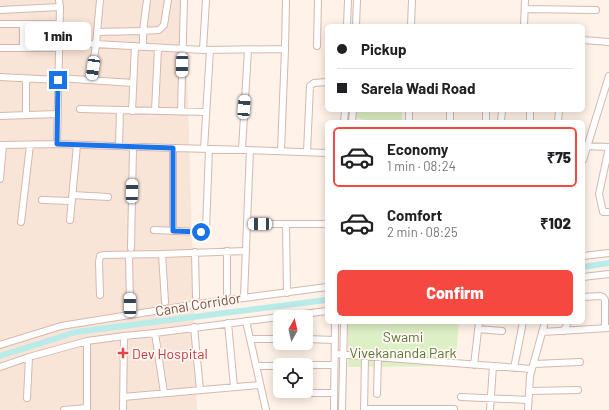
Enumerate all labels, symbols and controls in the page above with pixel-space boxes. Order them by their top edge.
callout: 1 min [25,22,91,50]
text: 1 min [44,28,72,44]
text: Pickup [361,40,407,58]
car [176,53,188,77]
car [85,55,101,81]
route end [49,71,67,89]
text: Sarela Wadi Road [361,79,475,97]
car [237,95,251,119]
icon: car [339,139,375,175]
text: Economy [387,140,448,158]
text: ₹75 [547,148,571,166]
text: 1 min · 08:24 [387,158,456,174]
car [126,179,138,203]
icon: car [339,205,375,241]
text: Comfort [387,206,442,224]
text: ₹102 [540,214,571,232]
car [248,218,272,230]
route start [192,223,210,241]
text: 2 min · 08:25 [387,224,458,240]
button: Confirm [337,270,573,316]
street label: Canal Corridor [154,289,242,319]
car [124,293,136,317]
north arrow [273,310,313,350]
map controls [273,310,313,398]
park label: Swami Vivekananda Park [350,328,457,361]
place label: Dev Hospital [132,345,208,362]
marker: Dev Hospital [117,347,129,359]
button: locate [273,358,313,398]

